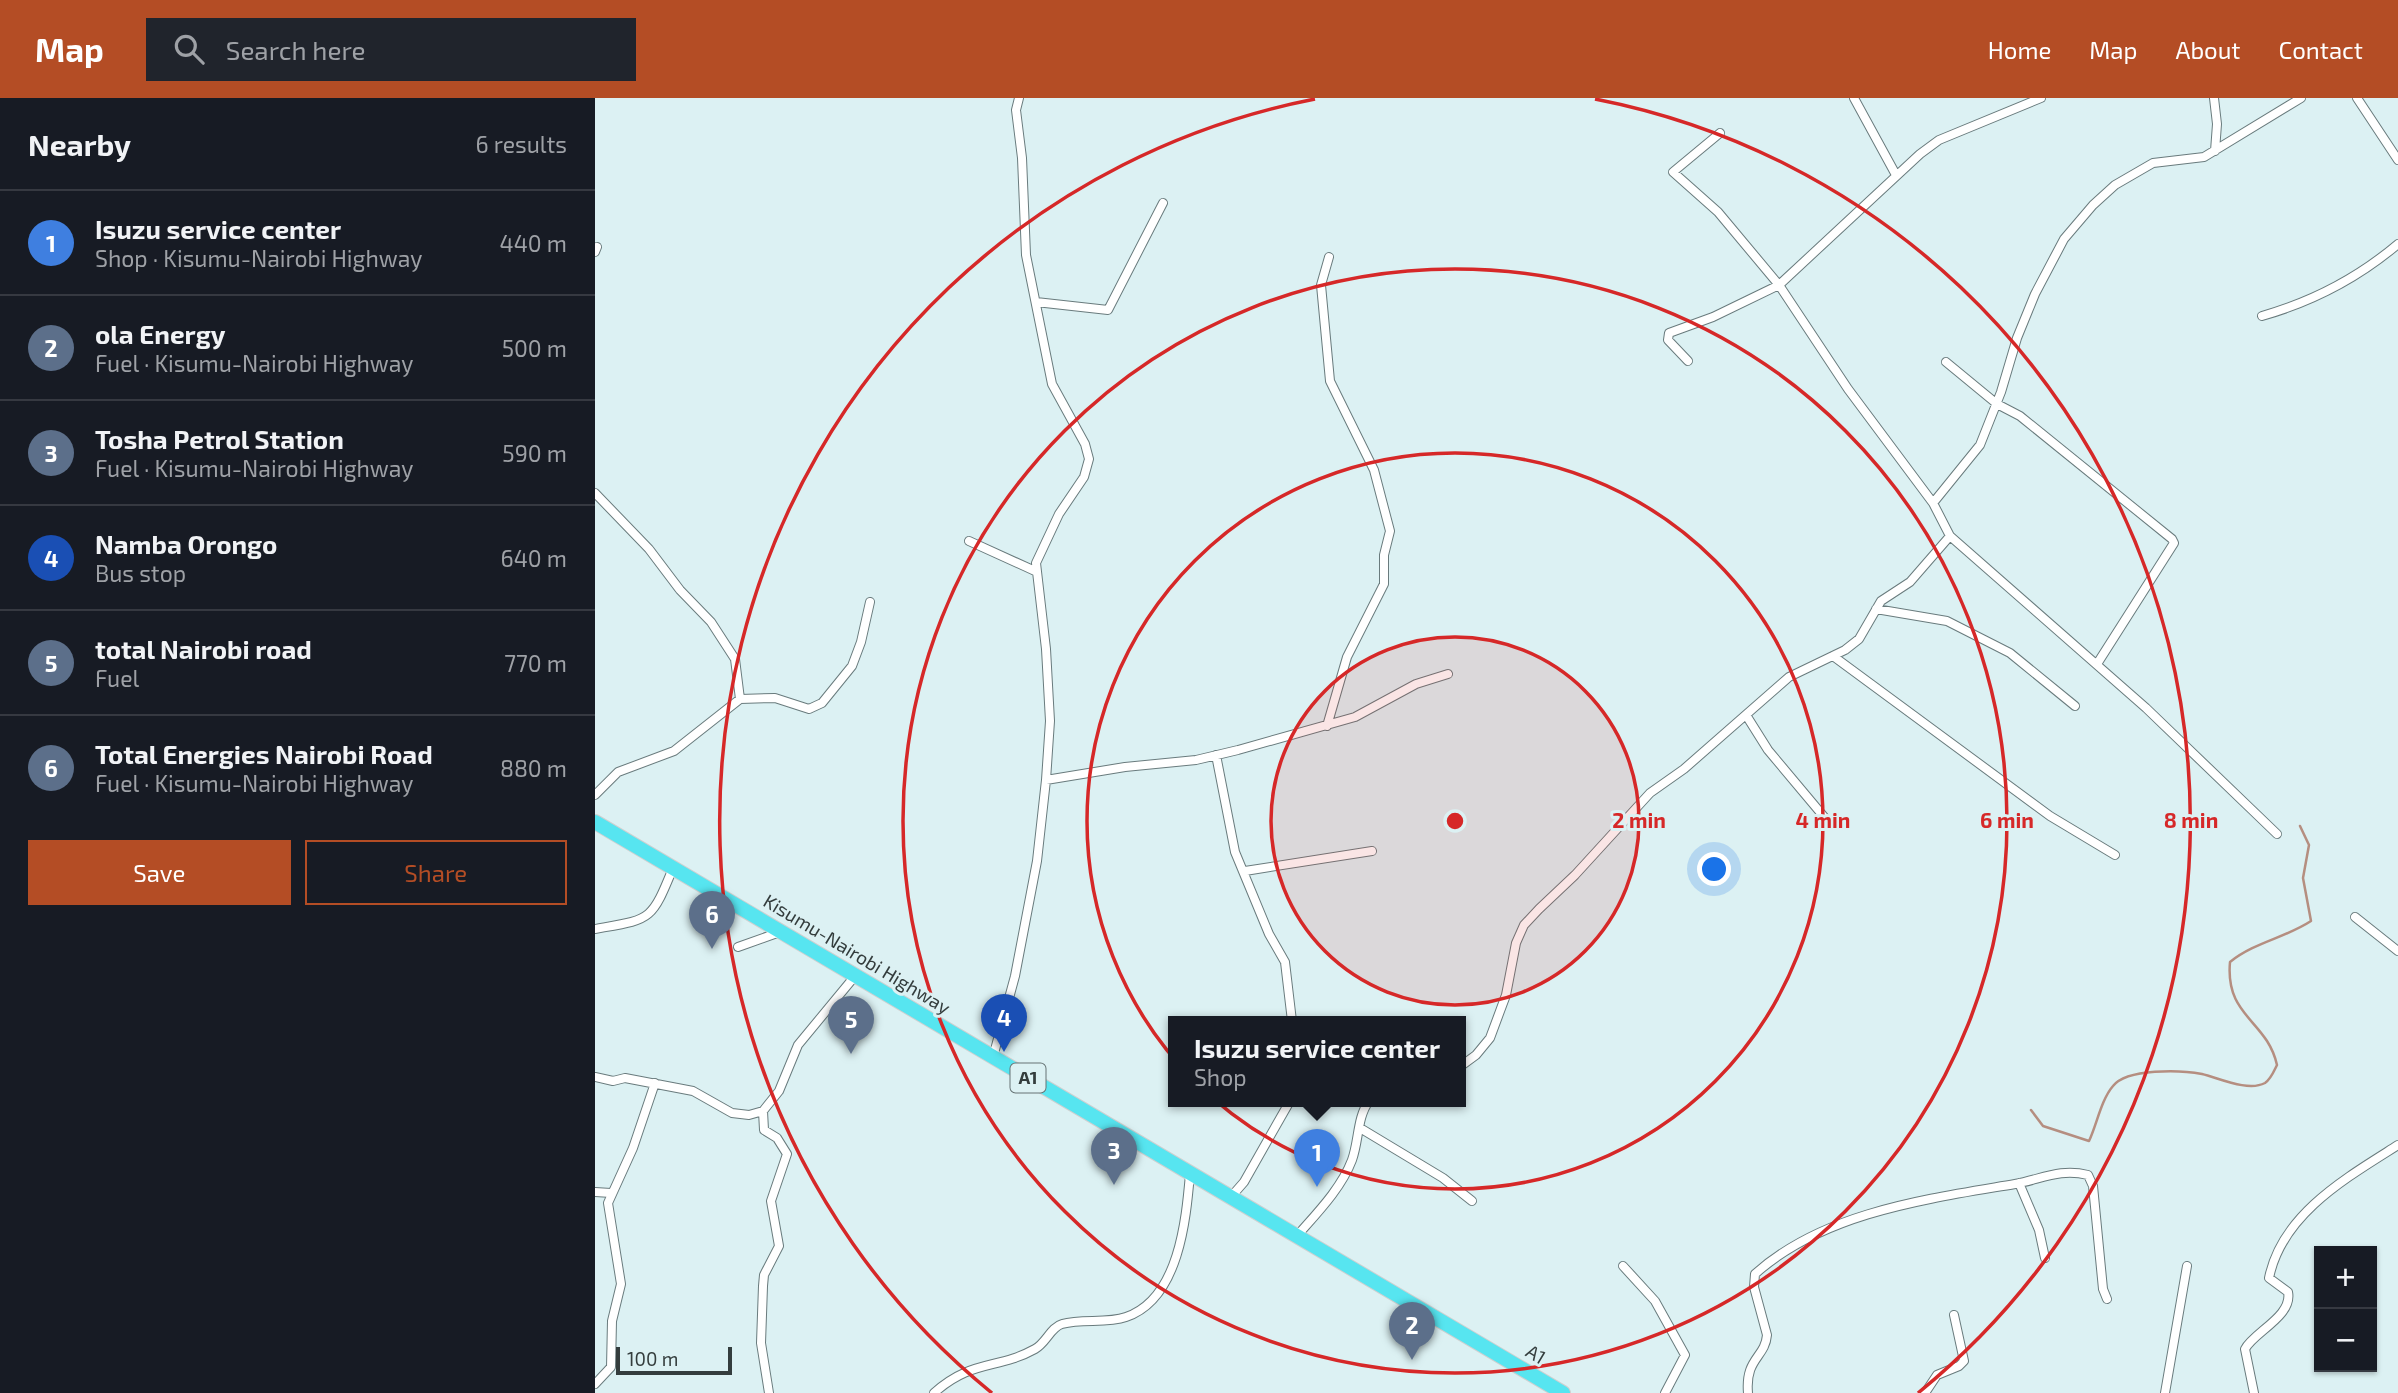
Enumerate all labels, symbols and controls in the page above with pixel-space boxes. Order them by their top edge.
search box [146,18,636,81]
text: Map [35,29,104,69]
icon: search [170,30,208,68]
text: Search here [226,34,365,65]
text: Home [1988,35,2051,64]
text: Map [2089,35,2137,64]
text: About [2175,35,2241,64]
text: Contact [2279,35,2363,64]
text: Nearby [28,126,131,162]
text: 6 results [476,130,567,158]
text: Isuzu service center [95,213,341,244]
text: 1 [46,229,56,257]
text: 440 m [500,229,567,257]
text: Shop · Kisumu-Nairobi Highway [95,244,422,272]
text: ola Energy [95,318,226,349]
text: 2 [44,334,58,362]
text: 500 m [502,334,567,362]
text: Fuel · Kisumu-Nairobi Highway [95,349,414,377]
text: Tosha Petrol Station [95,423,344,454]
text: 3 [44,439,58,467]
text: 590 m [502,439,567,467]
text: Fuel · Kisumu-Nairobi Highway [95,454,414,482]
text: Namba Orongo [95,528,277,559]
text: 4 [44,544,58,572]
text: 640 m [501,544,567,572]
text: Bus stop [95,559,186,587]
text: total Nairobi road [95,633,312,664]
text: 5 [45,649,57,677]
text: 770 m [504,649,567,677]
text: Fuel [95,664,139,692]
text: Total Energies Nairobi Road [95,738,433,769]
text: 6 [44,754,58,782]
text: 880 m [500,754,567,782]
text: Fuel · Kisumu-Nairobi Highway [95,769,414,797]
text: 2 min [1612,807,1666,832]
text: 4 min [1796,807,1850,832]
text: 6 min [1980,807,2034,832]
text: 8 min [2164,807,2218,832]
centre of rings [1443,809,1467,833]
button: Save [28,840,291,905]
button: Share [305,840,567,905]
your location [1697,852,1731,886]
street label: Kisumu-Nairobi Highway [760,889,955,1019]
pin: 6 [689,891,735,949]
pin: 4 [981,994,1027,1052]
pin: 5 [828,996,874,1054]
popup [1168,1016,1466,1107]
text: Isuzu service center [1194,1032,1440,1063]
road number: A1 [1011,1063,1045,1093]
text: Shop [1194,1063,1247,1091]
pin: 3 [1091,1127,1137,1185]
pin: 1 [1294,1129,1340,1187]
map controls [2314,1246,2377,1372]
button: + [2314,1246,2377,1309]
pin: 2 [1389,1302,1435,1360]
button: − [2314,1309,2377,1372]
street label: A1 [1522,1339,1550,1368]
scale bar [616,1344,731,1376]
text: 100 m [627,1347,678,1370]

